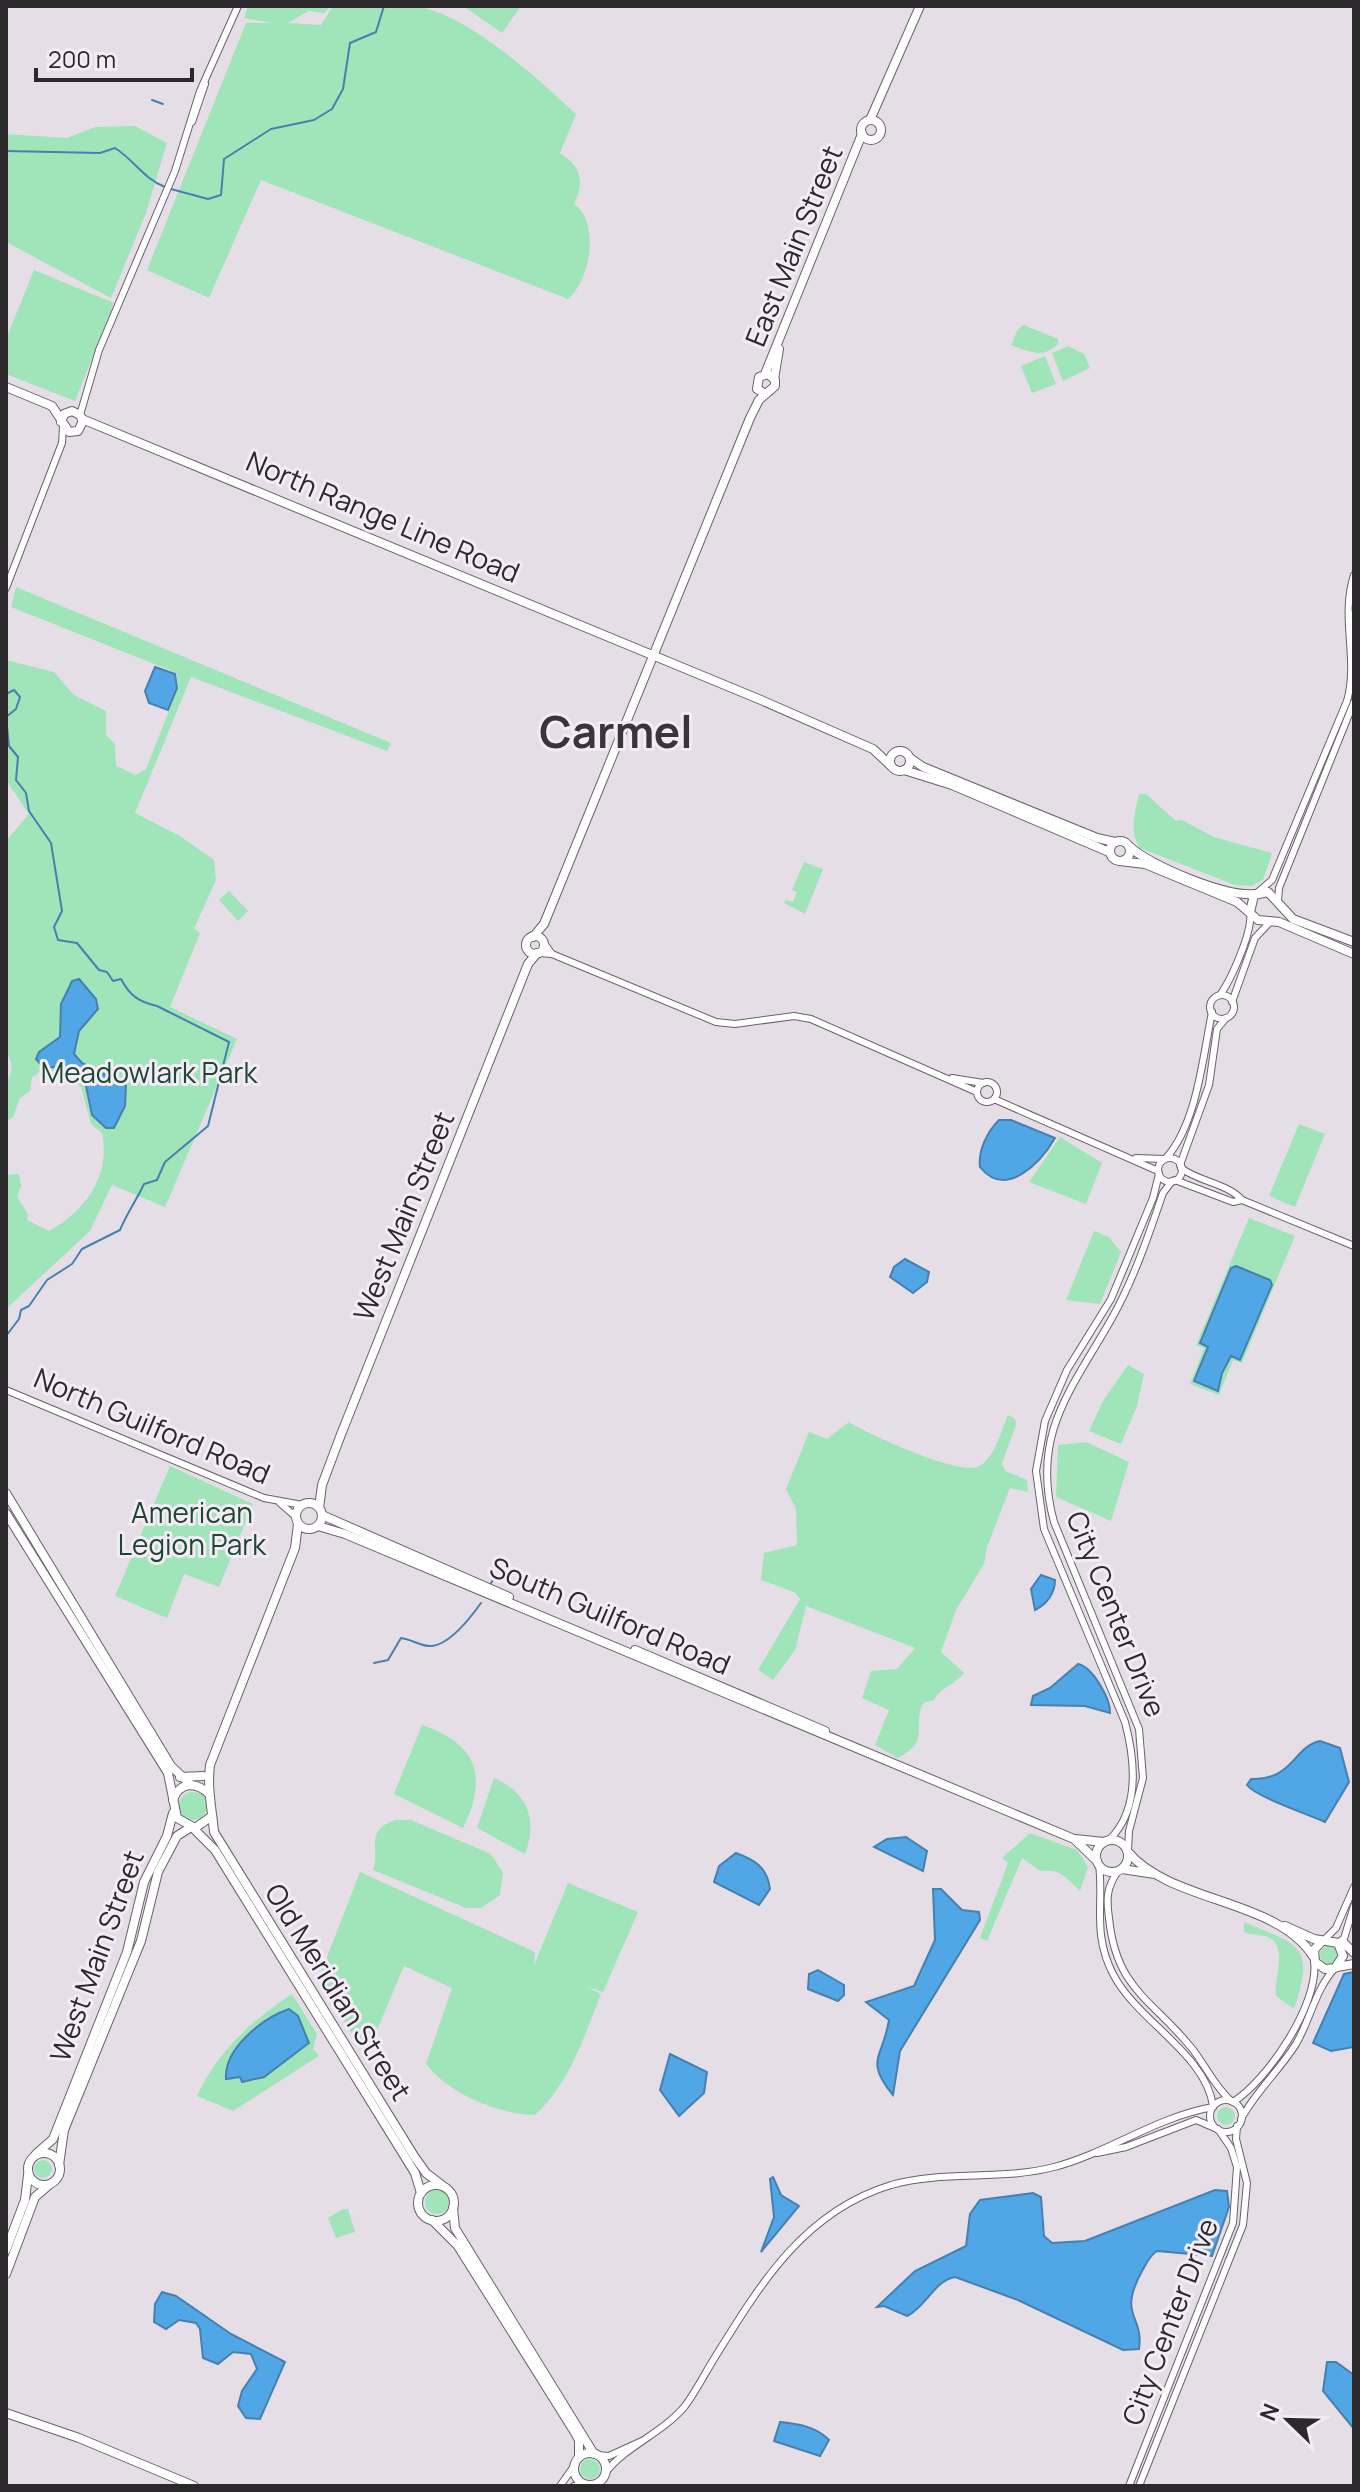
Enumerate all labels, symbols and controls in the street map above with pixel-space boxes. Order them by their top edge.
scale bar [36,32,192,82]
text: 200 m [48,42,116,75]
street label: East Main Street [736,140,851,352]
street label: North Range Line Road [241,441,526,591]
district label: Carmel [539,701,693,761]
park label: Meadowlark Park [41,1053,258,1091]
street label: West Main Street [344,1105,462,1326]
street label: North Guilford Road [29,1358,276,1492]
park label: American Legion Park [118,1493,267,1563]
street label: City Center Drive [1058,1505,1175,1722]
street label: South Guilford Road [484,1547,736,1683]
street label: West Main Street [40,1845,152,2067]
street label: Old Meridian Street [257,1876,421,2107]
street label: City Center Drive [1112,2213,1226,2430]
north arrow [1248,2380,1328,2460]
text: N [1253,2399,1286,2425]

